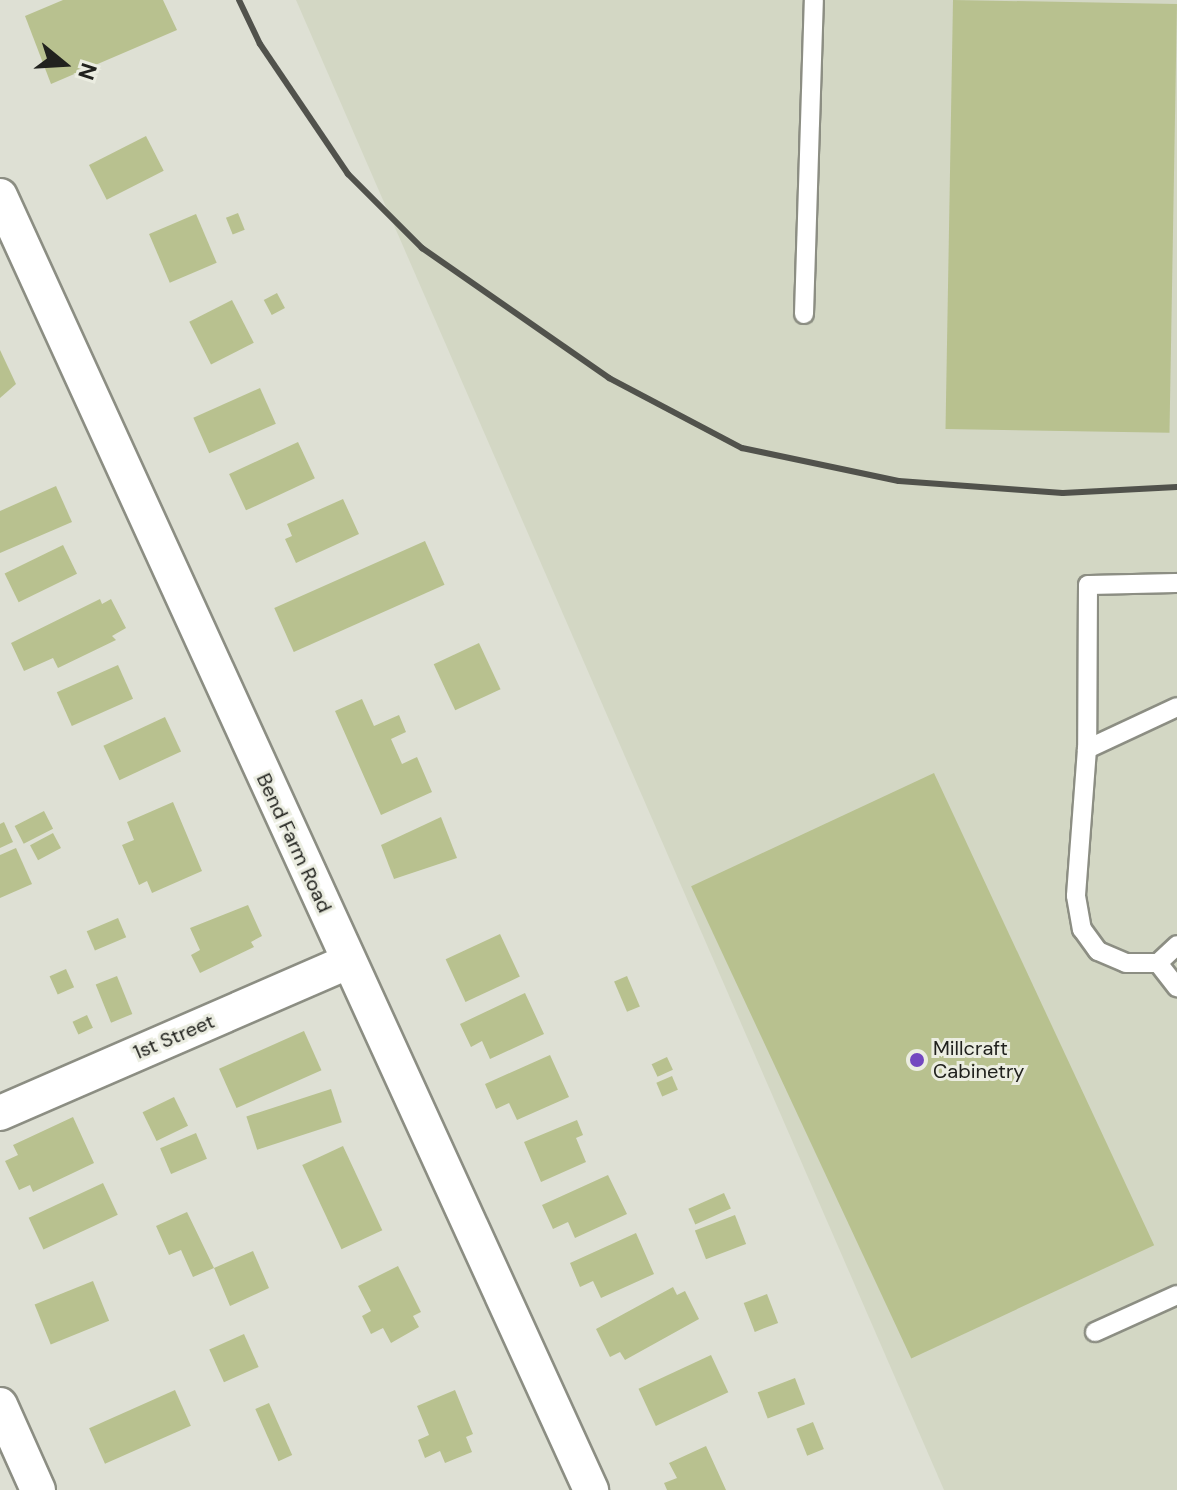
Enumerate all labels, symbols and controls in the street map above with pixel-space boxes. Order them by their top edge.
north arrow [24,24,104,104]
text: N [71,59,104,84]
street label: Bend Farm Road [251,770,337,916]
street label: 1st Street [130,1009,218,1065]
place label: Millcraft Cabinetry [933,1036,1024,1083]
marker: Millcraft Cabinetry [908,1051,926,1069]

